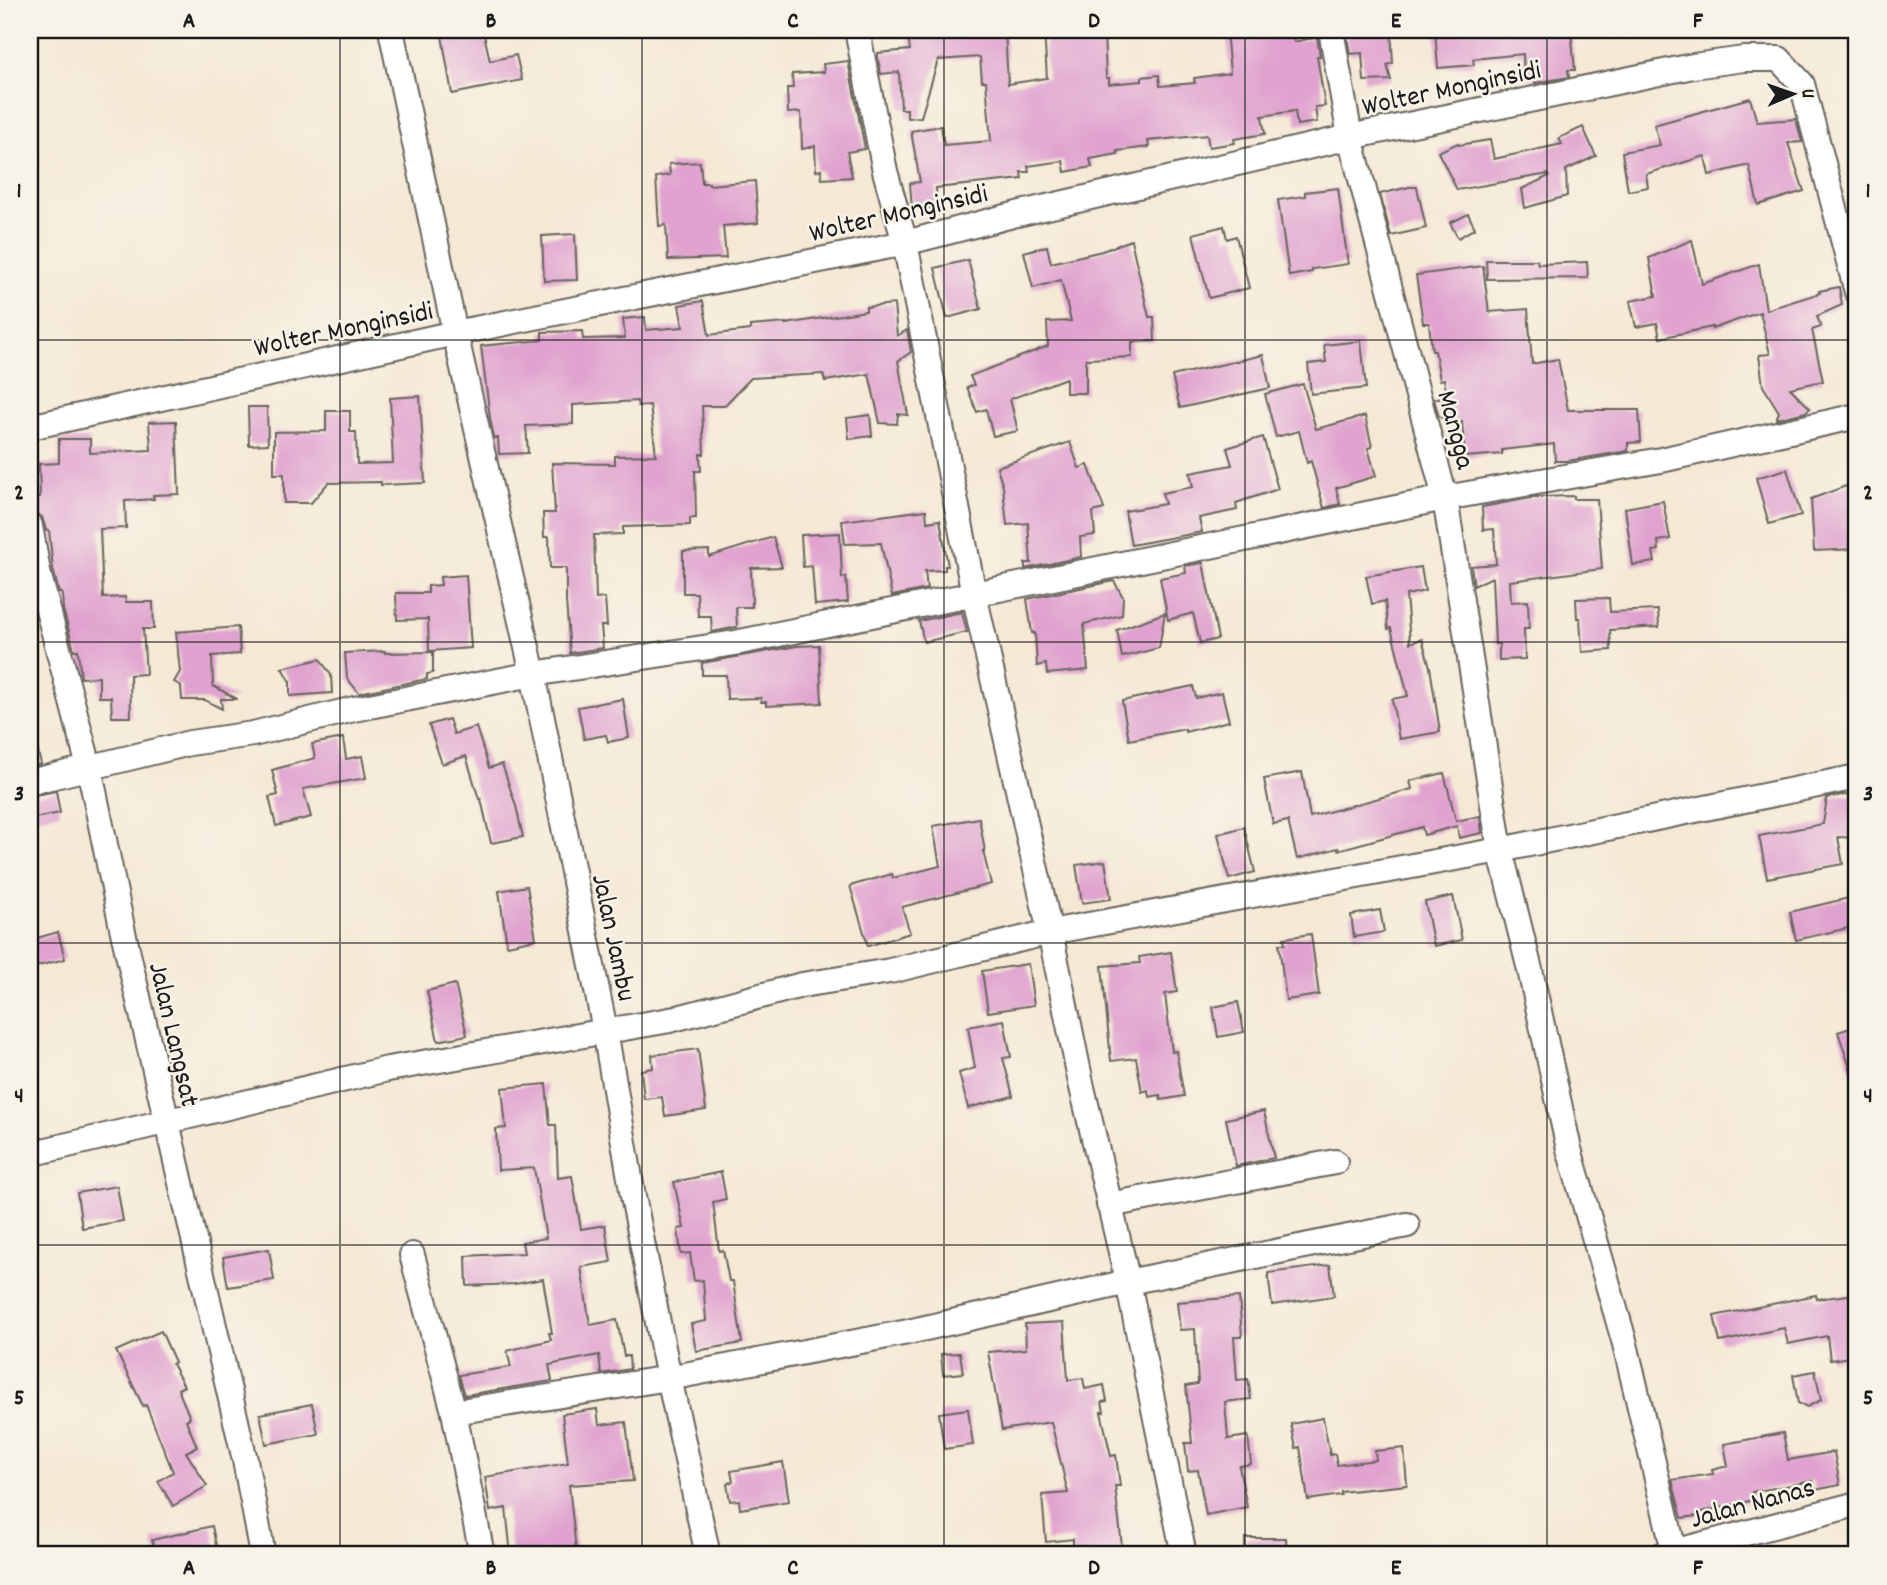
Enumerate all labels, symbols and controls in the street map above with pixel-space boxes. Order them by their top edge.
text: A [183,6,195,39]
text: B [486,6,497,39]
text: C [787,6,799,39]
text: D [1088,6,1100,39]
text: E [1391,6,1402,39]
text: F [1693,6,1704,39]
street label: Wolter Monginsidi [1359,52,1545,129]
north arrow [1758,60,1828,130]
text: U [1793,88,1820,99]
text: 1 [16,176,22,209]
street label: Wolter Monginsidi [806,176,992,256]
text: 1 [1865,176,1871,209]
street label: Wolter Monginsidi [251,293,437,370]
street label: Mangga [1423,386,1483,475]
text: 2 [14,478,24,511]
text: 2 [1863,478,1873,511]
text: 3 [14,779,24,812]
text: 3 [1863,779,1873,812]
street label: Jalan Jambu [578,871,644,1005]
street label: Jalan Langsat [135,959,207,1111]
text: 4 [14,1081,24,1114]
text: 4 [1863,1081,1873,1114]
text: 5 [14,1383,24,1416]
text: 5 [1863,1383,1873,1416]
street label: Jalan Nanas [1687,1470,1820,1542]
text: A [183,1553,195,1585]
text: B [486,1553,497,1585]
text: C [787,1553,799,1585]
text: D [1088,1553,1100,1585]
text: E [1391,1553,1402,1585]
text: F [1693,1553,1704,1585]

